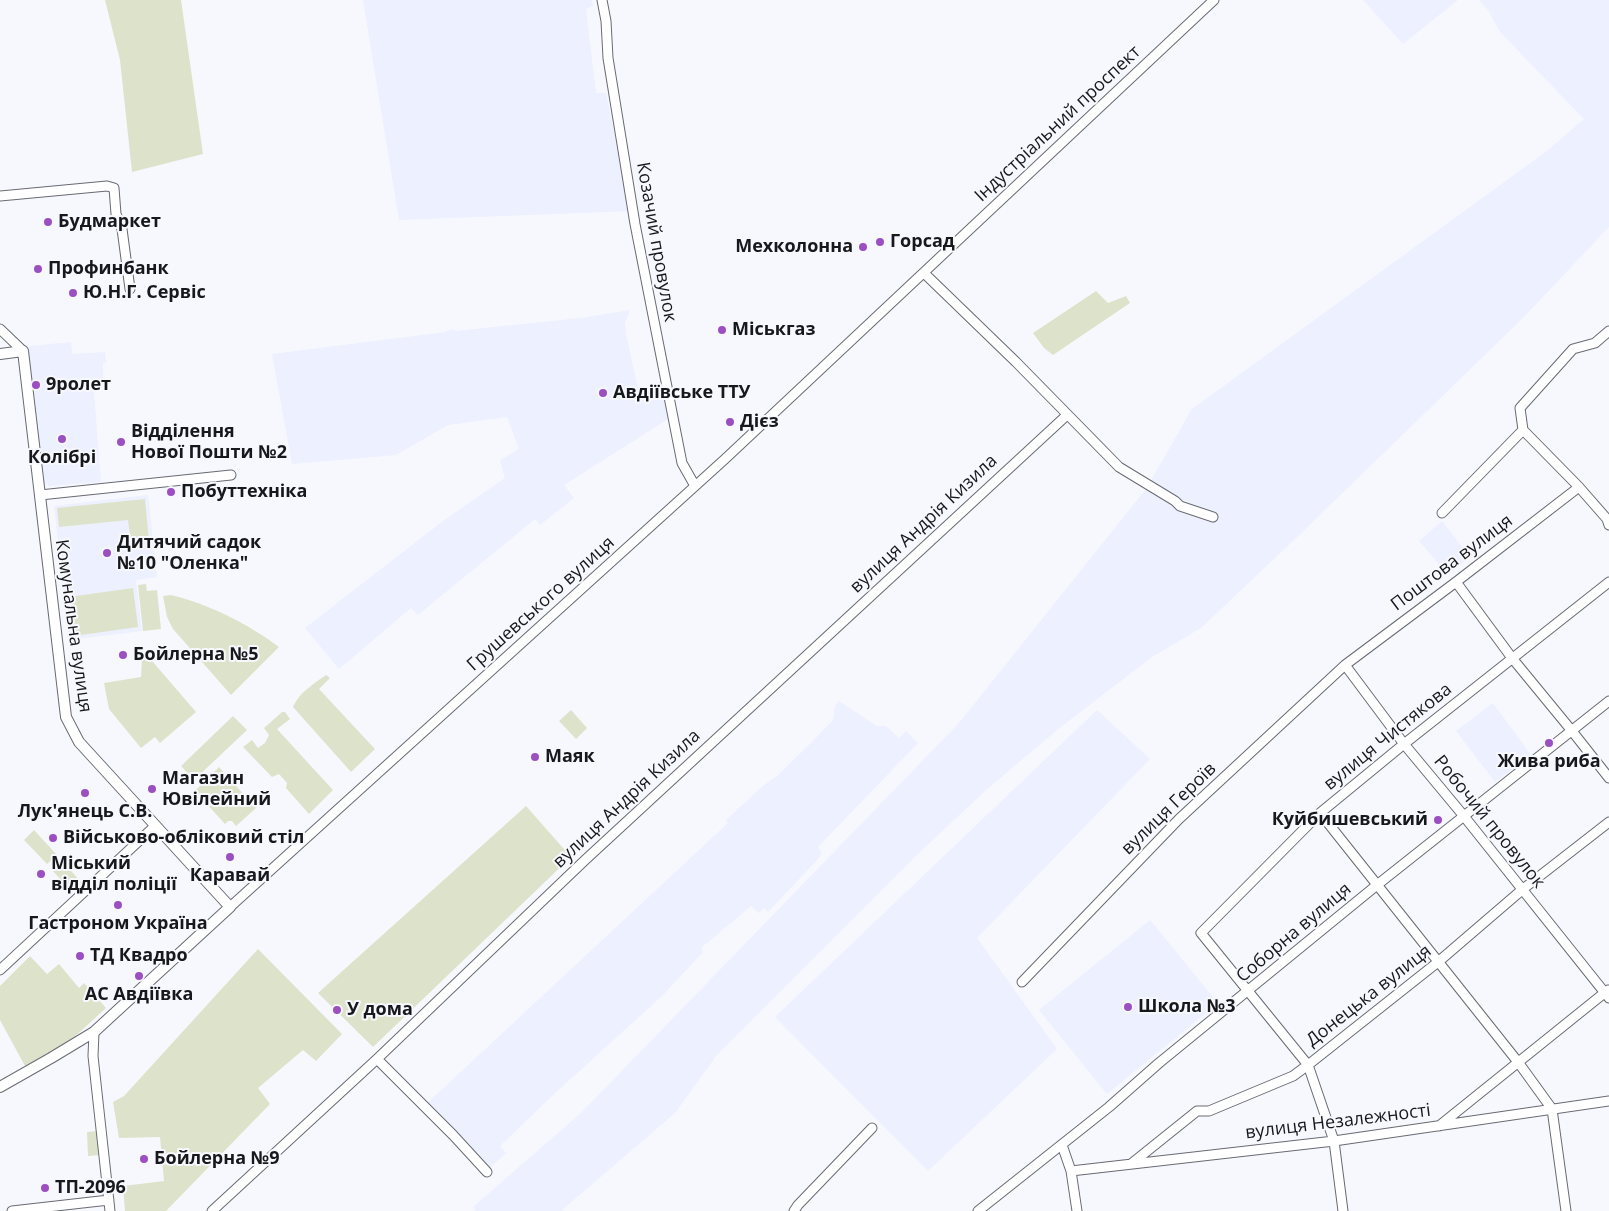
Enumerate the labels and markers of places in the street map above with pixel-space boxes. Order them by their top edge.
place label: Будмаркет [58,211,161,233]
marker: Будмаркет [42,216,54,228]
place label: Горсад [890,231,955,253]
place label: Мехколонна [735,236,853,258]
marker: Горсад [874,236,886,248]
marker: Мехколонна [857,241,869,253]
place label: Профинбанк [48,258,169,280]
marker: Профинбанк [32,263,44,275]
place label: Ю.Н.Г. Сервіс [83,282,206,304]
marker: Ю.Н.Г. Сервіс [67,287,79,299]
place label: Міськгаз [732,319,815,341]
marker: Міськгаз [716,324,728,336]
place label: 9ролет [46,374,111,396]
marker: 9ролет [30,379,42,391]
place label: Авдіївське ТТУ [613,382,751,404]
marker: Авдіївське ТТУ [597,387,609,399]
place label: Дієз [740,411,779,433]
marker: Дієз [724,416,736,428]
place label: Відділення Нової Пошти №2 [131,421,287,464]
marker: Колібрі [56,433,68,445]
marker: Відділення Нової Пошти №2 [115,436,127,448]
place label: Колібрі [28,447,96,469]
place label: Побуттехніка [181,481,307,503]
marker: Побуттехніка [165,486,177,498]
place label: Дитячий садок №10 "Оленка" [117,532,261,574]
marker: Дитячий садок №10 "Оленка" [101,547,113,559]
place label: Бойлерна №5 [133,644,258,666]
marker: Бойлерна №5 [117,649,129,661]
marker: Жива риба [1543,737,1555,749]
place label: Маяк [545,746,595,768]
marker: Маяк [529,751,541,763]
place label: Жива риба [1497,751,1601,773]
place label: Магазин Ювілейний [162,768,271,811]
marker: Магазин Ювілейний [146,783,158,795]
marker: Лук'янець С.В. [79,787,91,799]
place label: Лук'янець С.В. [18,801,152,823]
place label: Куйбишевський [1272,809,1428,831]
marker: Куйбишевський [1432,814,1444,826]
place label: Військово-обліковий стіл [63,827,304,849]
marker: Військово-обліковий стіл [47,832,59,844]
marker: Каравай [224,851,236,863]
place label: Міський відділ поліції [51,853,177,896]
place label: Каравай [190,865,270,887]
marker: Міський відділ поліції [35,868,47,880]
marker: Гастроном Україна [112,899,124,911]
place label: Гастроном Україна [28,913,208,935]
place label: ТД Квадро [90,945,188,967]
marker: ТД Квадро [74,950,86,962]
marker: АС Авдіївка [133,970,145,982]
place label: АС Авдіївка [85,984,193,1006]
place label: Школа №3 [1138,996,1236,1018]
place label: У дома [347,999,413,1021]
marker: Школа №3 [1122,1001,1134,1013]
marker: У дома [331,1004,343,1016]
place label: Бойлерна №9 [154,1148,279,1170]
marker: Бойлерна №9 [138,1153,150,1165]
place label: ТП-2096 [55,1177,126,1199]
marker: ТП-2096 [39,1182,51,1194]

